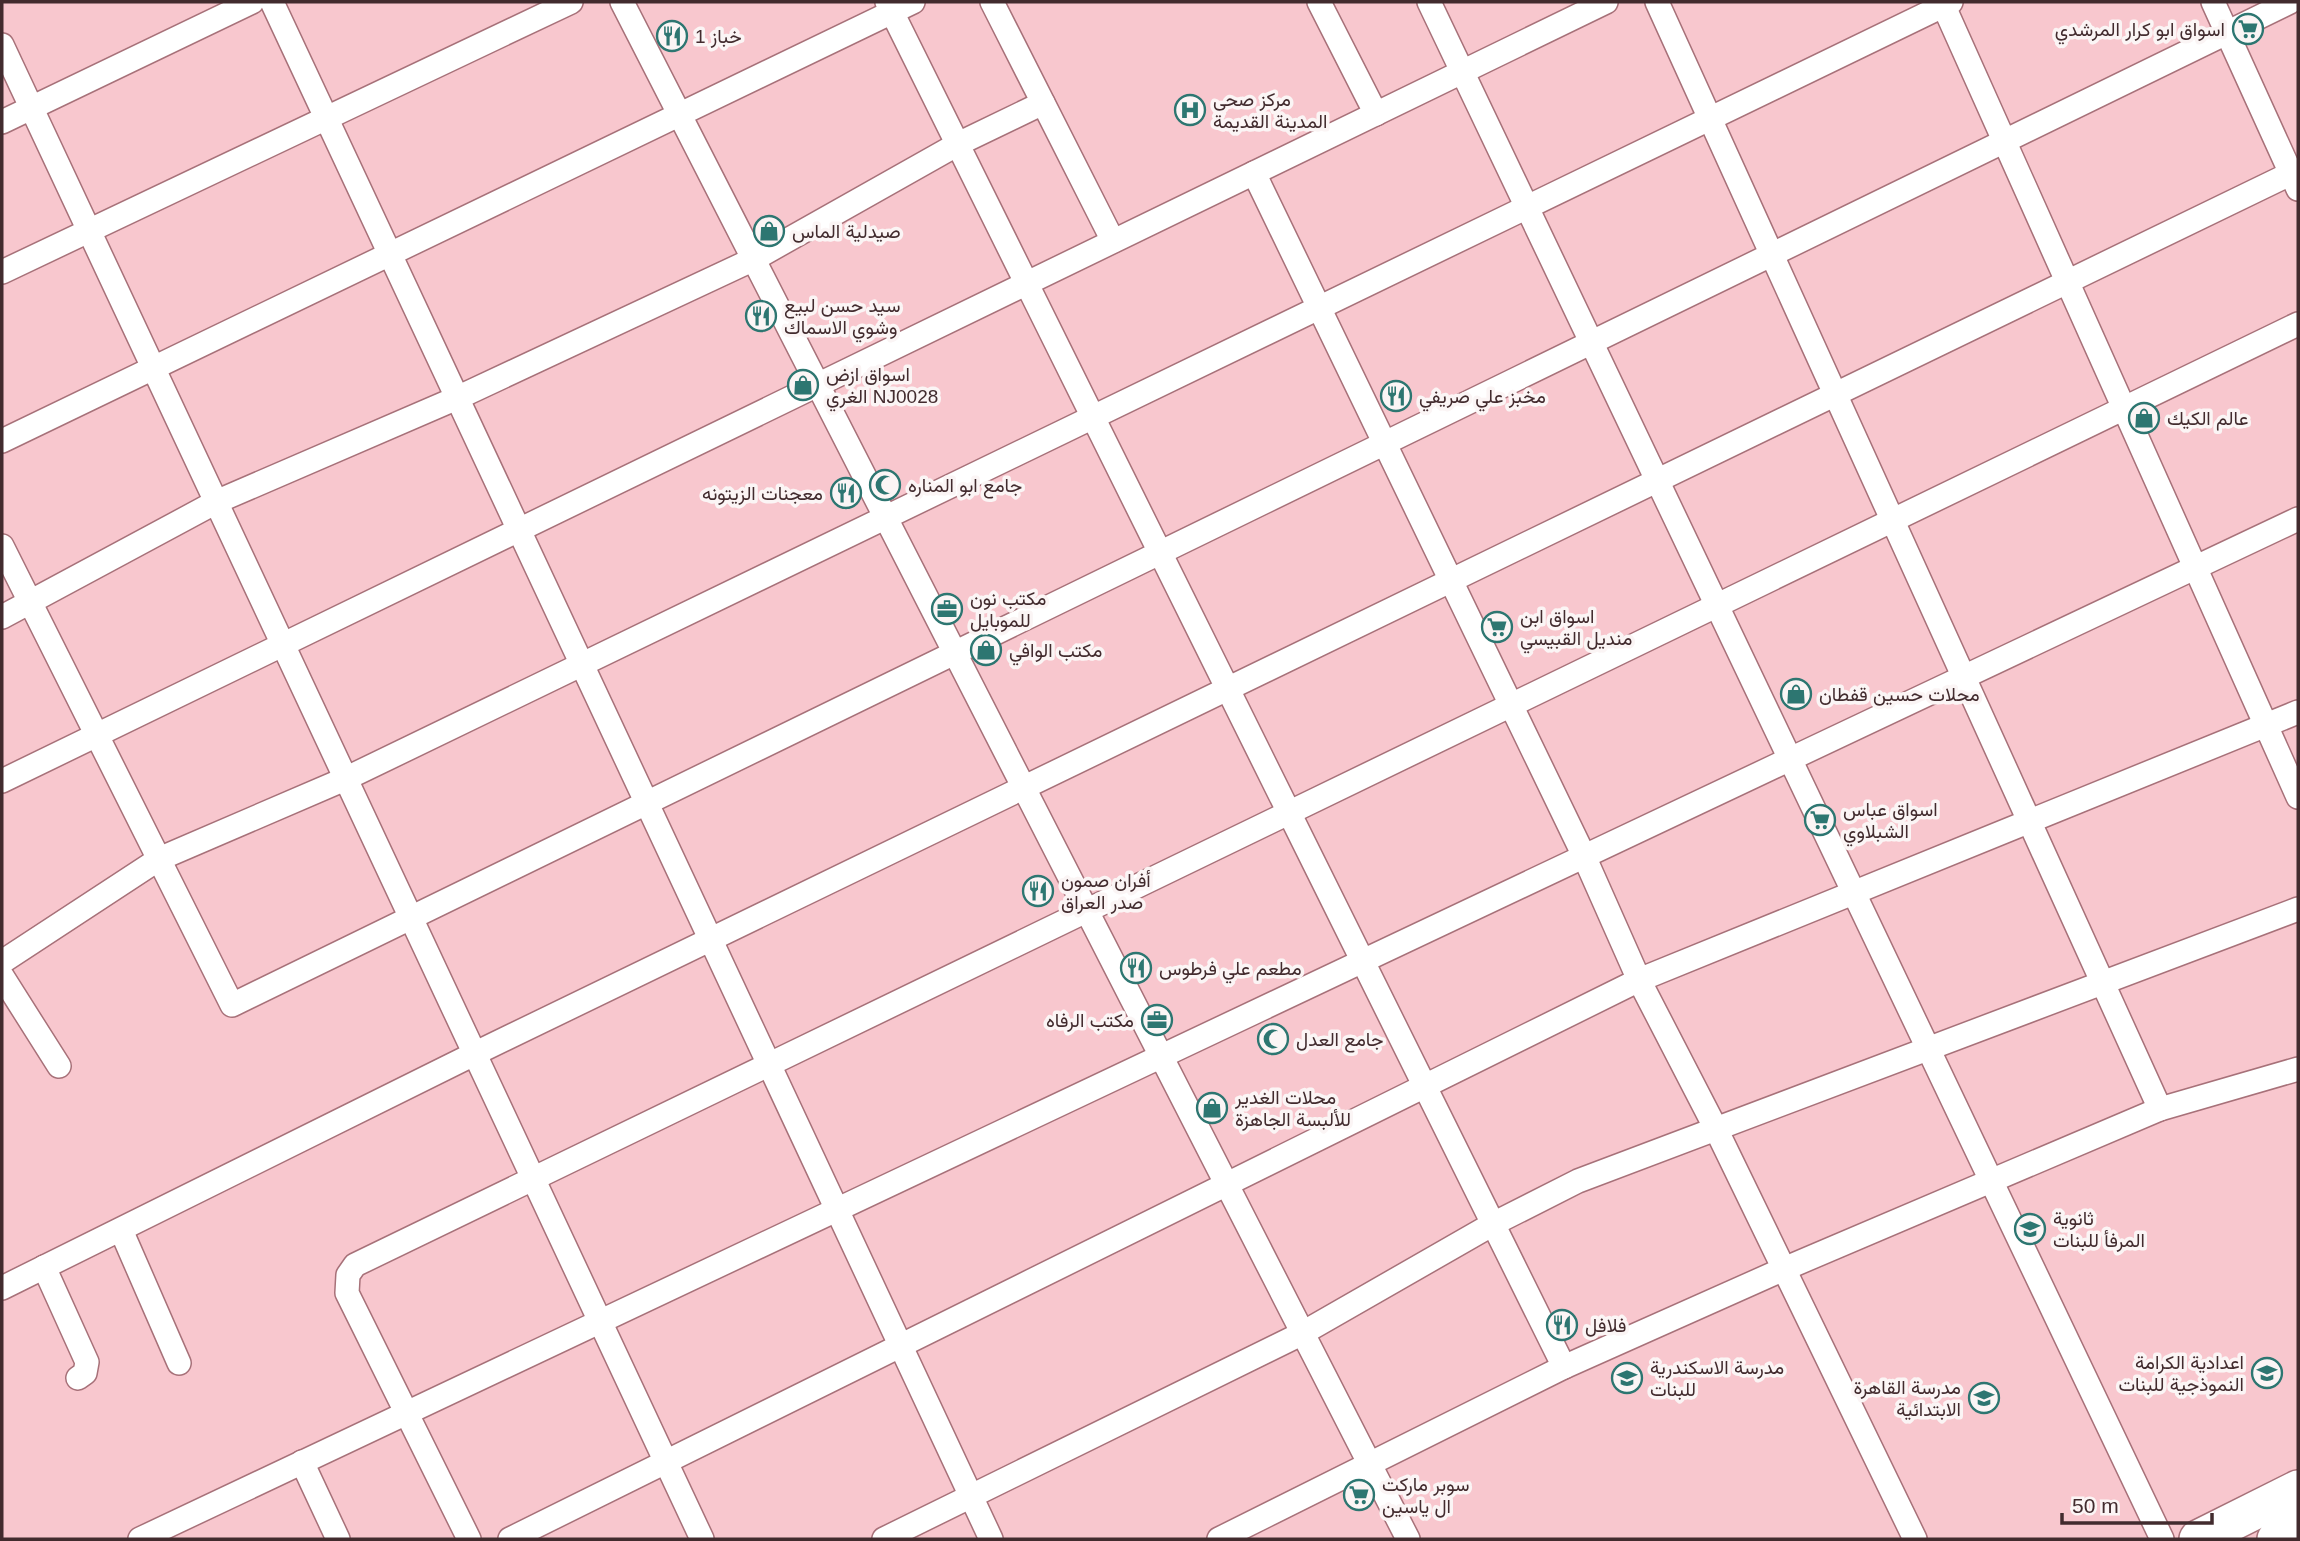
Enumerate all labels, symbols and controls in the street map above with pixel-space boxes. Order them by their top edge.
supermarket icon: اسواق ابو كرار المرشدي [2231,12,2265,46]
restaurant icon: خباز 1 [655,19,689,53]
place label: اسواق ابو كرار المرشدي [2055,19,2225,45]
place label: خباز 1 [695,26,742,48]
place label: مركز صحي المدينة القديمة [1213,89,1327,133]
hospital icon: مركز صحي المدينة القديمة [1173,93,1207,127]
shop icon: صيدلية الماس [752,214,786,248]
place label: صيدلية الماس [792,221,901,243]
place label: سيد حسن لبيع وشوي الاسماك [784,295,900,343]
restaurant icon: سيد حسن لبيع وشوي الاسماك [744,299,778,333]
place label: اسواق ازض الغري NJ0028 [826,364,938,412]
shop icon: اسواق ازض الغري NJ0028 [786,368,820,402]
restaurant icon: مخبز علي صريفي [1379,379,1413,413]
place label: مخبز علي صريفي [1419,386,1546,412]
shop icon: عالم الكيك [2127,401,2161,435]
place label: عالم الكيك [2167,408,2248,431]
mosque icon: جامع ابو المناره [868,468,902,502]
place label: جامع ابو المناره [908,475,1022,499]
restaurant icon: معجنات الزيتونه [829,476,863,510]
place label: معجنات الزيتونه [702,483,823,505]
place label: مكتب نون للموبايل [970,588,1046,632]
office icon: مكتب نون للموبايل [930,592,964,626]
place label: اسواق ابن منديل القبيسي [1520,606,1632,654]
supermarket icon: اسواق ابن منديل القبيسي [1480,610,1514,644]
shop icon: مكتب الوافي [969,633,1003,667]
place label: مكتب الوافي [1009,640,1102,666]
shop icon: محلات حسين قفطان [1779,677,1813,711]
place label: محلات حسين قفطان [1819,684,1980,706]
place label: اسواق عباس الشبلاوي [1843,799,1938,847]
supermarket icon: اسواق عباس الشبلاوي [1803,803,1837,837]
place label: أفران صمون صدر العراق [1061,870,1151,914]
restaurant icon: أفران صمون صدر العراق [1021,874,1055,908]
restaurant icon: مطعم علي فرطوس [1119,951,1153,985]
place label: مطعم علي فرطوس [1159,958,1302,984]
office icon: مكتب الرفاه [1140,1003,1174,1037]
place label: مكتب الرفاه [1046,1010,1134,1032]
mosque icon: جامع العدل [1256,1022,1290,1056]
place label: جامع العدل [1296,1029,1384,1053]
place label: محلات الغدير للألبسة الجاهزة [1234,1087,1351,1131]
shop icon: محلات الغدير للألبسة الجاهزة [1195,1091,1229,1125]
place label: ثانوية المرفأ للبنات [2053,1208,2145,1252]
school or university icon: ثانوية المرفأ للبنات [2013,1212,2047,1246]
restaurant icon: فلافل [1545,1308,1579,1342]
place label: فلافل [1585,1315,1627,1337]
place label: اعدادية الكرامة النموذجية للبنات [2118,1352,2244,1396]
school or university icon: اعدادية الكرامة النموذجية للبنات [2250,1356,2284,1390]
place label: مدرسة الاسكندرية للبنات [1650,1357,1784,1401]
school or university icon: مدرسة الاسكندرية للبنات [1610,1361,1644,1395]
place label: مدرسة القاهرة الابتدائية [1853,1377,1961,1421]
school or university icon: مدرسة القاهرة الابتدائية [1967,1381,2001,1415]
place label: سوبر ماركت ال ياسين [1382,1474,1470,1518]
supermarket icon: سوبر ماركت ال ياسين [1342,1478,1376,1512]
scale bar [2062,1482,2212,1526]
text: 50 m [2072,1494,2119,1517]

